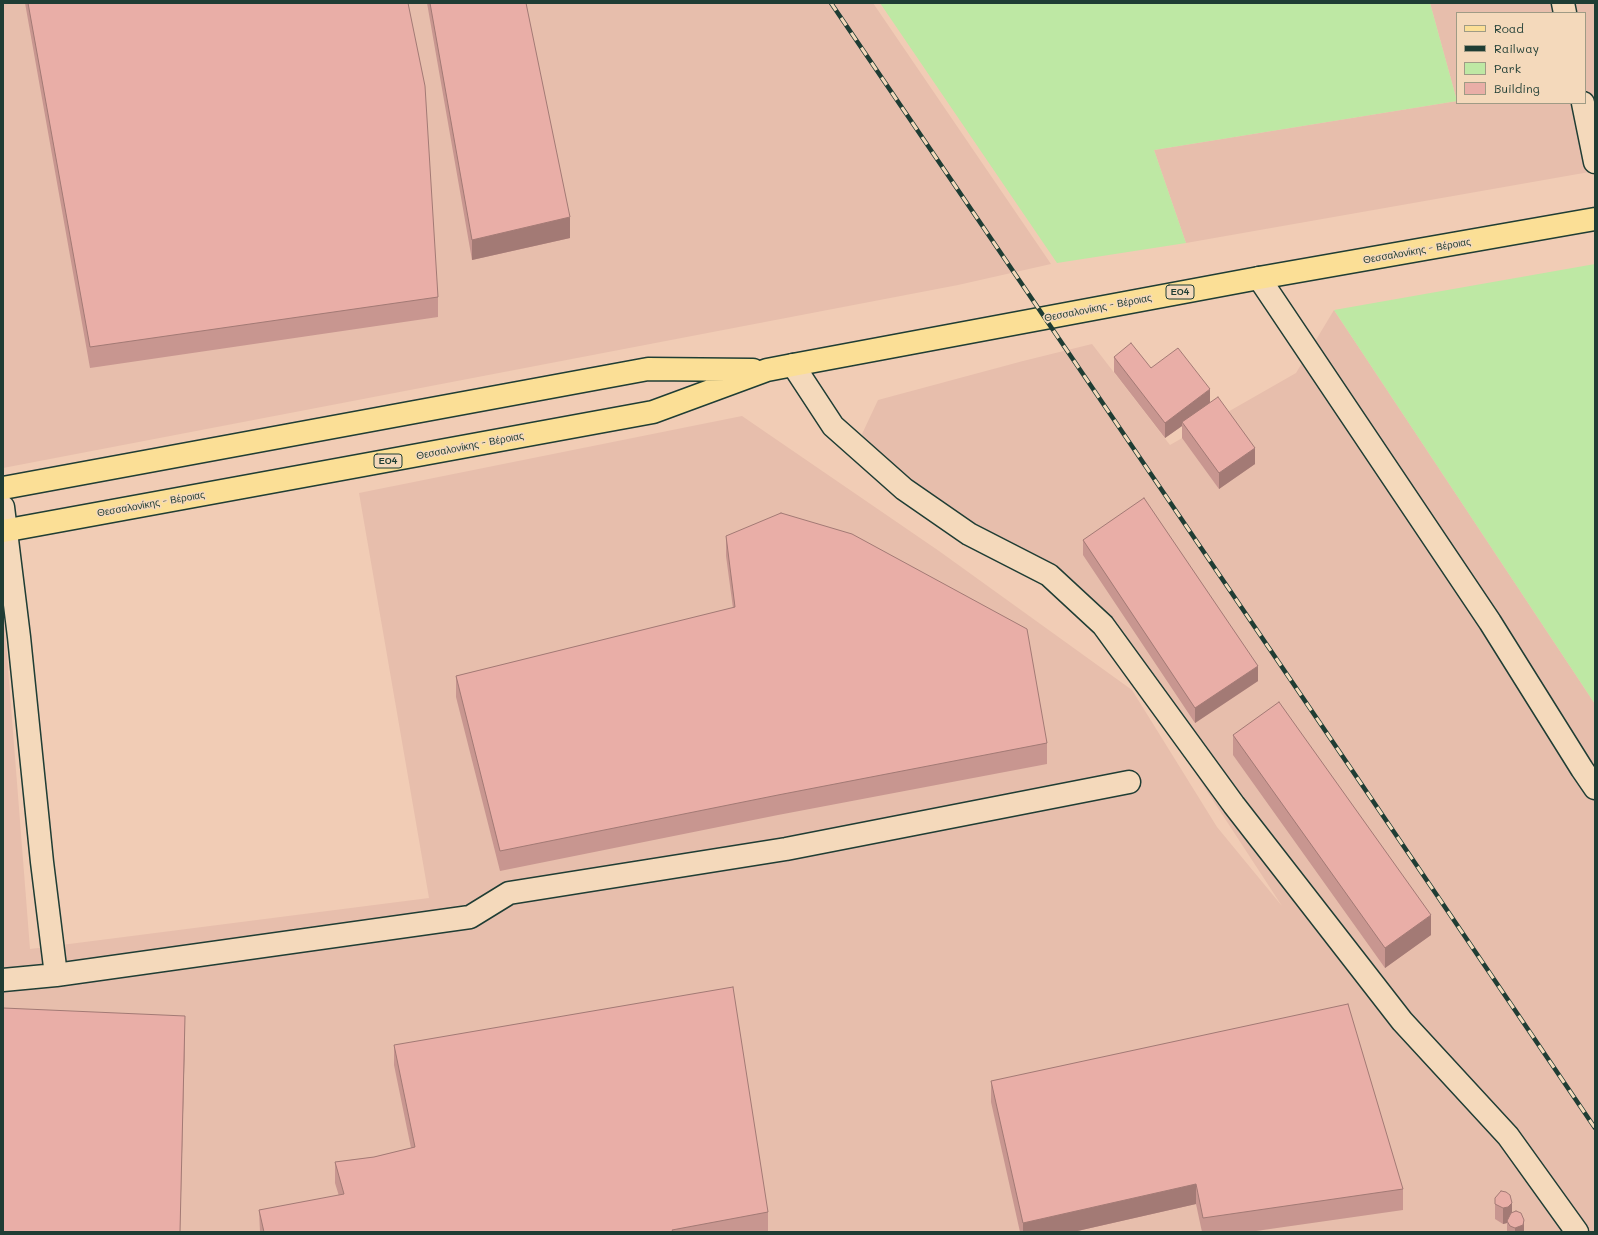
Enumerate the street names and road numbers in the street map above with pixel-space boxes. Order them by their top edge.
street label: Θεσσαλονίκης - Βέροιας [1362,236,1472,266]
road number: ΕΟ4 [1166,285,1194,299]
street label: Θεσσαλονίκης - Βέροιας [1043,292,1153,324]
street label: Θεσσαλονίκης - Βέροιας [415,430,525,462]
road number: ΕΟ4 [374,454,402,468]
street label: Θεσσαλονίκης - Βέροιας [96,489,206,519]

